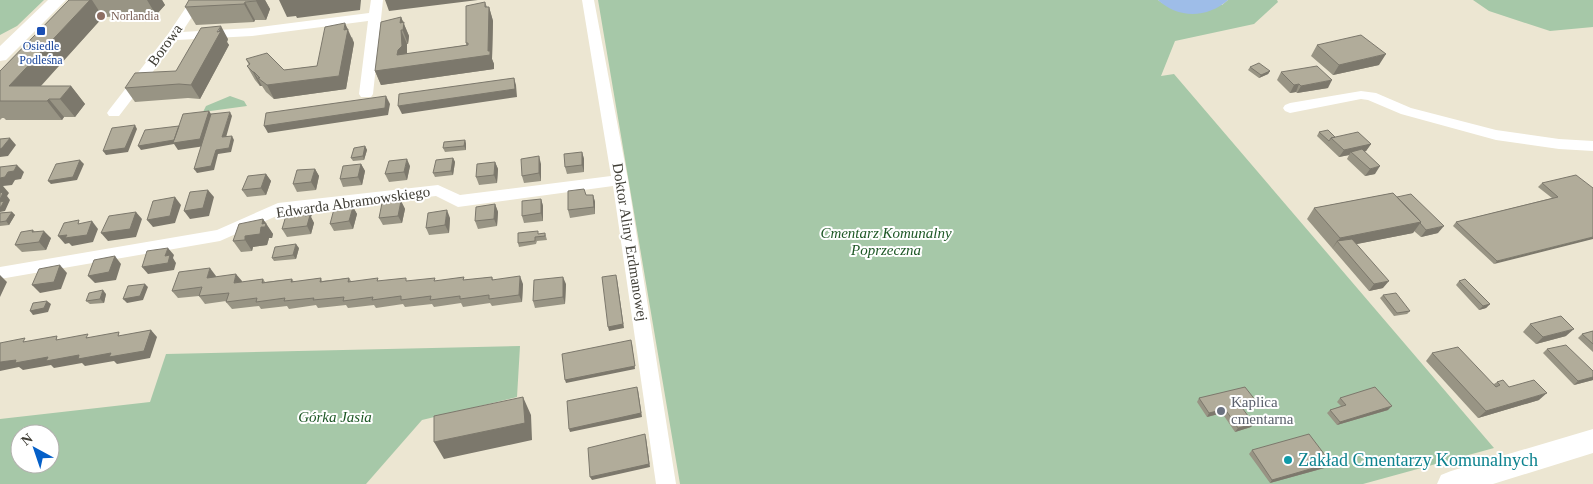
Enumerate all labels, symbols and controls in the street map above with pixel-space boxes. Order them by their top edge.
place label: Norlandia [111,9,160,23]
marker: Norlandia [95,10,107,22]
street label: Borowa [145,21,186,69]
marker: Osiedle Podleśna [35,25,47,37]
place label: Osiedle Podleśna [19,39,63,67]
street label: Doktor Aliny Erdmanowej [610,162,650,322]
street label: Edwarda Abramowskiego [275,183,431,221]
park label: Cmentarz Komunalny Poprzeczna [820,225,952,258]
place label: Kaplica cmentarna [1231,394,1294,427]
marker: Kaplica cmentarna [1215,405,1227,417]
park label: Górka Jasia [298,409,372,425]
north arrow [10,424,60,474]
text: N [18,430,36,448]
place label: Zakład Cmentarzy Komunalnych [1298,450,1538,470]
marker: Zakład Cmentarzy Komunalnych [1282,454,1294,466]

